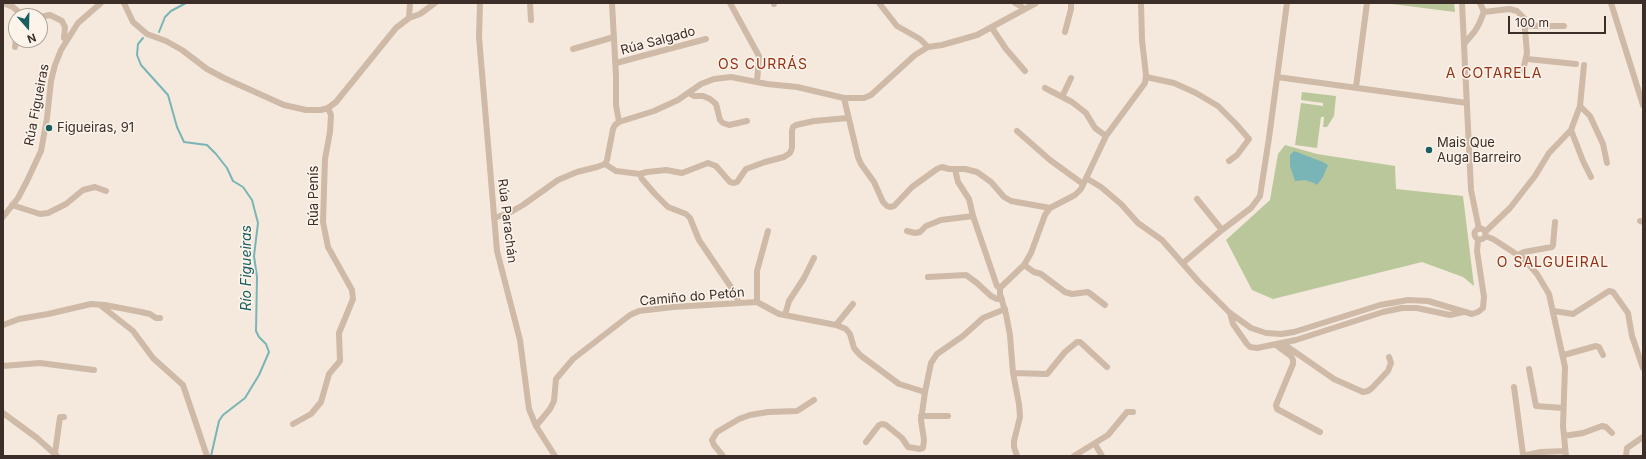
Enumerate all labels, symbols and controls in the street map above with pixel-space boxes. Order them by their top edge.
north arrow [8,8,48,48]
scale bar [1510,8,1608,34]
text: 100 m [1515,15,1549,30]
street label: Rúa Salgado [619,24,697,58]
text: N [25,30,38,46]
district label: OS CURRÁS [718,57,808,73]
street label: Rúa Figueiras [21,63,53,147]
district label: A COTARELA [1446,66,1542,82]
place label: Figueiras, 91 [57,120,134,136]
marker: Figueiras, 91 [44,123,54,133]
place label: Mais Que Auga Barreiro [1437,135,1521,166]
marker: Mais Que Auga Barreiro [1424,145,1434,155]
street label: Rúa Penís [306,166,322,226]
street label: Rúa Parachán [494,178,520,264]
water label: Río Figueiras [239,225,255,311]
district label: O SALGUEIRAL [1497,255,1609,271]
street label: Camiño do Petón [639,285,745,309]

